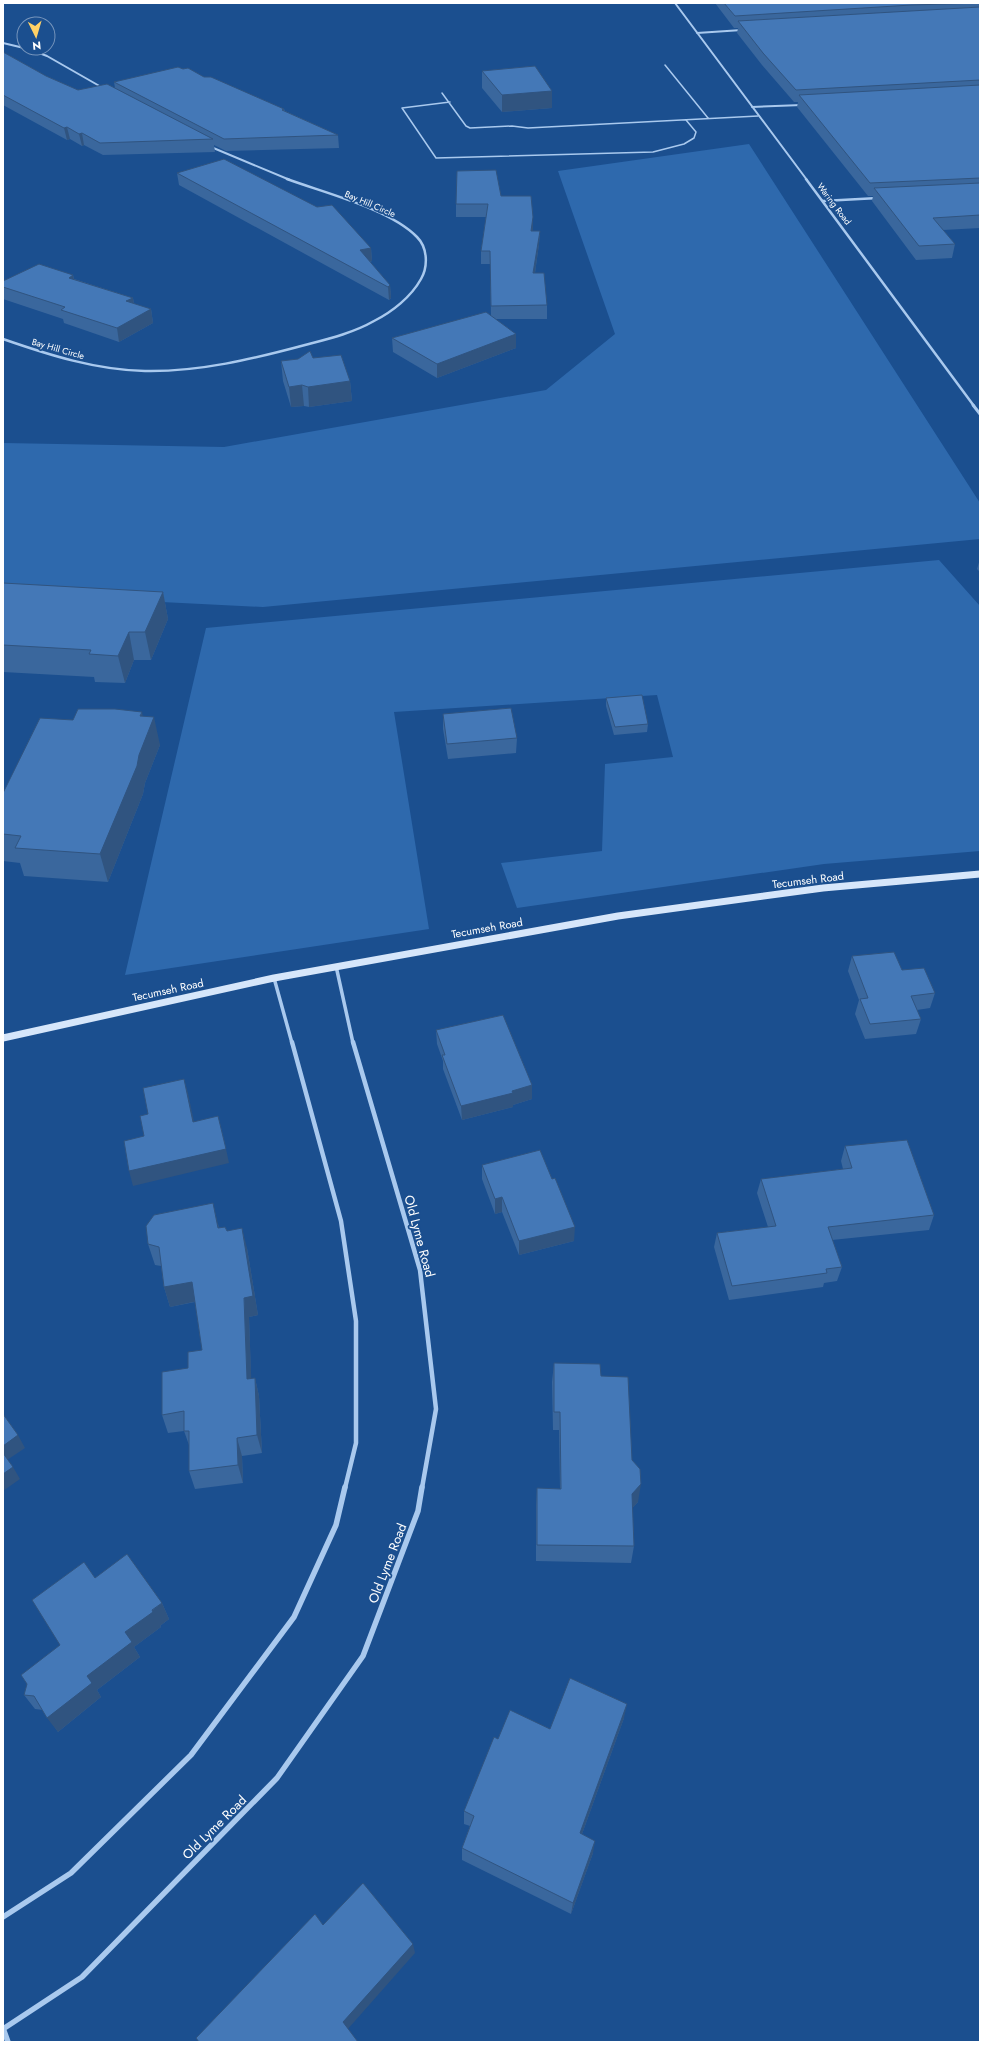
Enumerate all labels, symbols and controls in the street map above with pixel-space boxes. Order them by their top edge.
north arrow [16,16,56,56]
text: N [32,38,42,54]
street label: Waring Road [814,180,855,227]
street label: Bay Hill Circle [343,187,398,220]
street label: Bay Hill Circle [30,335,86,362]
street label: Tecumseh Road [771,868,845,892]
street label: Tecumseh Road [450,914,524,942]
street label: Tecumseh Road [131,975,205,1005]
street label: Old Lyme Road [399,1193,440,1279]
street label: Old Lyme Road [363,1520,411,1606]
street label: Old Lyme Road [178,1791,251,1864]

